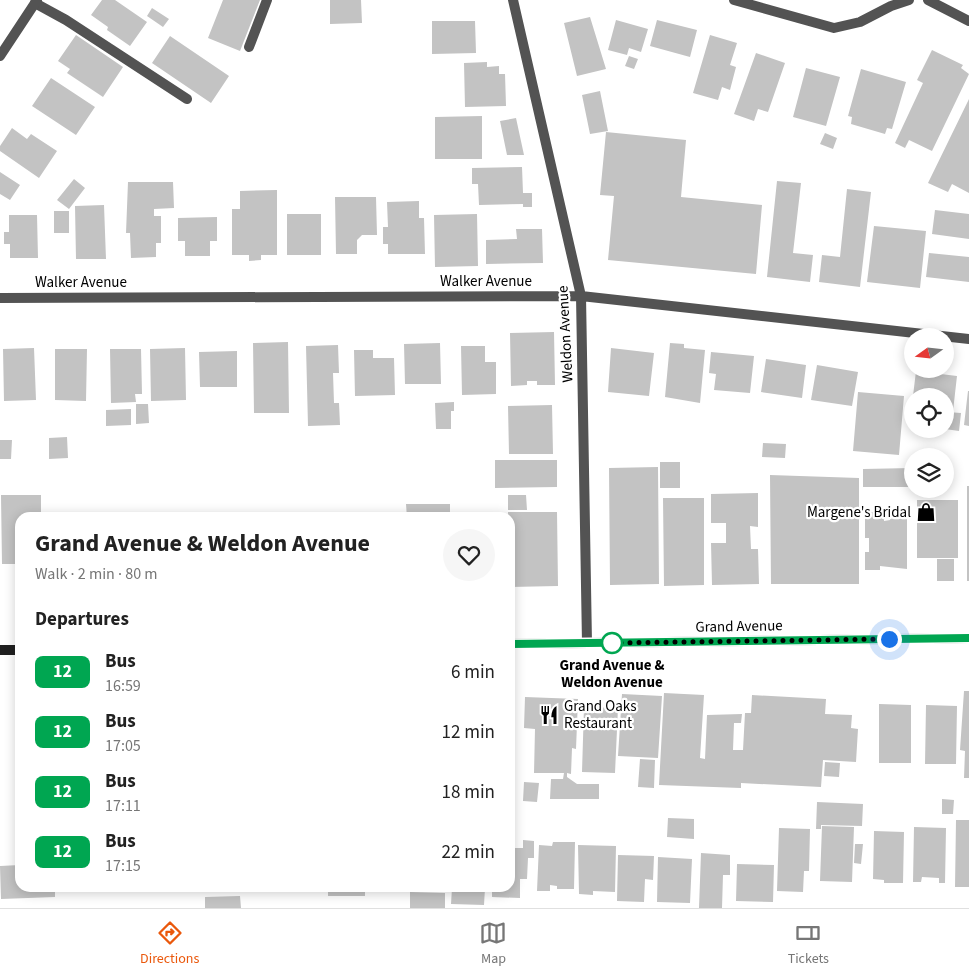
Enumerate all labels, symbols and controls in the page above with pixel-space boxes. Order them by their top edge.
street label: Walker Avenue [440,271,532,292]
street label: Walker Avenue [35,272,127,293]
street label: Weldon Avenue [552,285,579,383]
north arrow [904,328,954,378]
map controls [904,328,954,498]
button: locate [904,388,954,438]
button: layers [904,448,954,498]
shop icon: Margene's Bridal [915,501,937,523]
place label: Margene's Bridal [807,502,911,523]
text: Grand Avenue & Weldon Avenue [35,526,370,561]
button: heart [443,529,495,581]
text: Walk · 2 min · 80 m [35,563,158,585]
text: Departures [35,606,129,633]
street label: Grand Avenue [695,615,783,638]
your location [877,627,902,652]
marker: Grand Avenue & Weldon Avenue [601,632,623,654]
text: Bus [105,648,136,675]
place label: Grand Avenue & Weldon Avenue [560,655,664,693]
text: 12 [53,659,72,684]
text: 6 min [451,659,495,686]
text: 16:59 [105,675,141,697]
place label: Grand Oaks Restaurant [564,696,636,734]
restaurant icon: Grand Oaks Restaurant [538,704,560,726]
text: Bus [105,708,136,735]
text: 12 [53,719,72,744]
text: 12 min [441,719,495,746]
text: 17:05 [105,735,141,757]
text: Bus [105,768,136,795]
text: 12 [53,779,72,804]
text: 18 min [441,779,495,806]
text: 17:11 [105,795,141,817]
text: Bus [105,828,136,855]
text: 12 [53,839,72,864]
text: 22 min [441,839,495,866]
text: 17:15 [105,855,141,877]
tab: Directions [140,919,199,969]
tab: Map [479,919,507,969]
tab: Tickets [788,919,829,969]

